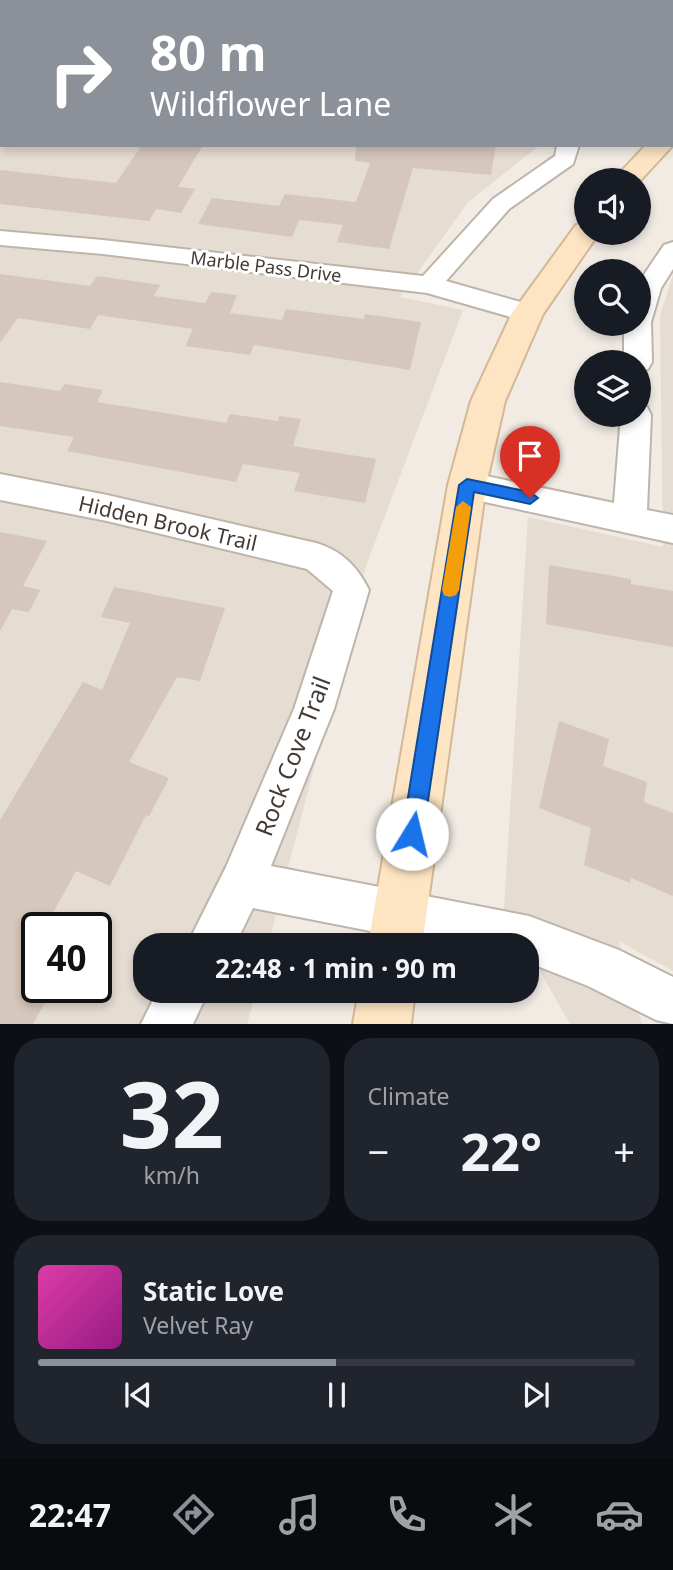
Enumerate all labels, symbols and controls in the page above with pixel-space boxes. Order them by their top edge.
text: 80 m [150,19,267,85]
icon: right [35,28,126,119]
text: Wildflower Lane [150,82,391,125]
map controls [574,168,651,427]
button: sound [574,168,651,245]
street label: Marble Pass Drive [189,245,343,287]
button: search [574,259,651,336]
button: layers [574,350,651,427]
pin [500,426,560,498]
icon: arrive [511,437,549,475]
street label: Hidden Brook Trail [76,489,260,557]
street label: Rock Cove Trail [246,671,338,841]
position arrow [375,797,449,871]
speed limit sign: 40 [21,912,112,1003]
text: 22:48 · 1 min · 90 m [215,950,457,986]
text: 32 [120,1051,224,1175]
text: Climate [368,1080,450,1112]
text: 22° [460,1115,542,1186]
text: − [368,1125,389,1177]
text: + [613,1125,635,1177]
text: km/h [143,1159,200,1191]
text: Static Love [143,1273,284,1309]
text: Velvet Ray [143,1309,253,1341]
icon: previous [119,1376,157,1414]
icon: pause [318,1376,356,1414]
icon: next [517,1376,555,1414]
icon: directions [169,1490,218,1539]
icon: music [275,1490,324,1539]
icon: phone [382,1490,431,1539]
icon: climate [489,1490,538,1539]
icon: car [595,1490,644,1539]
text: 22:47 [29,1493,111,1536]

